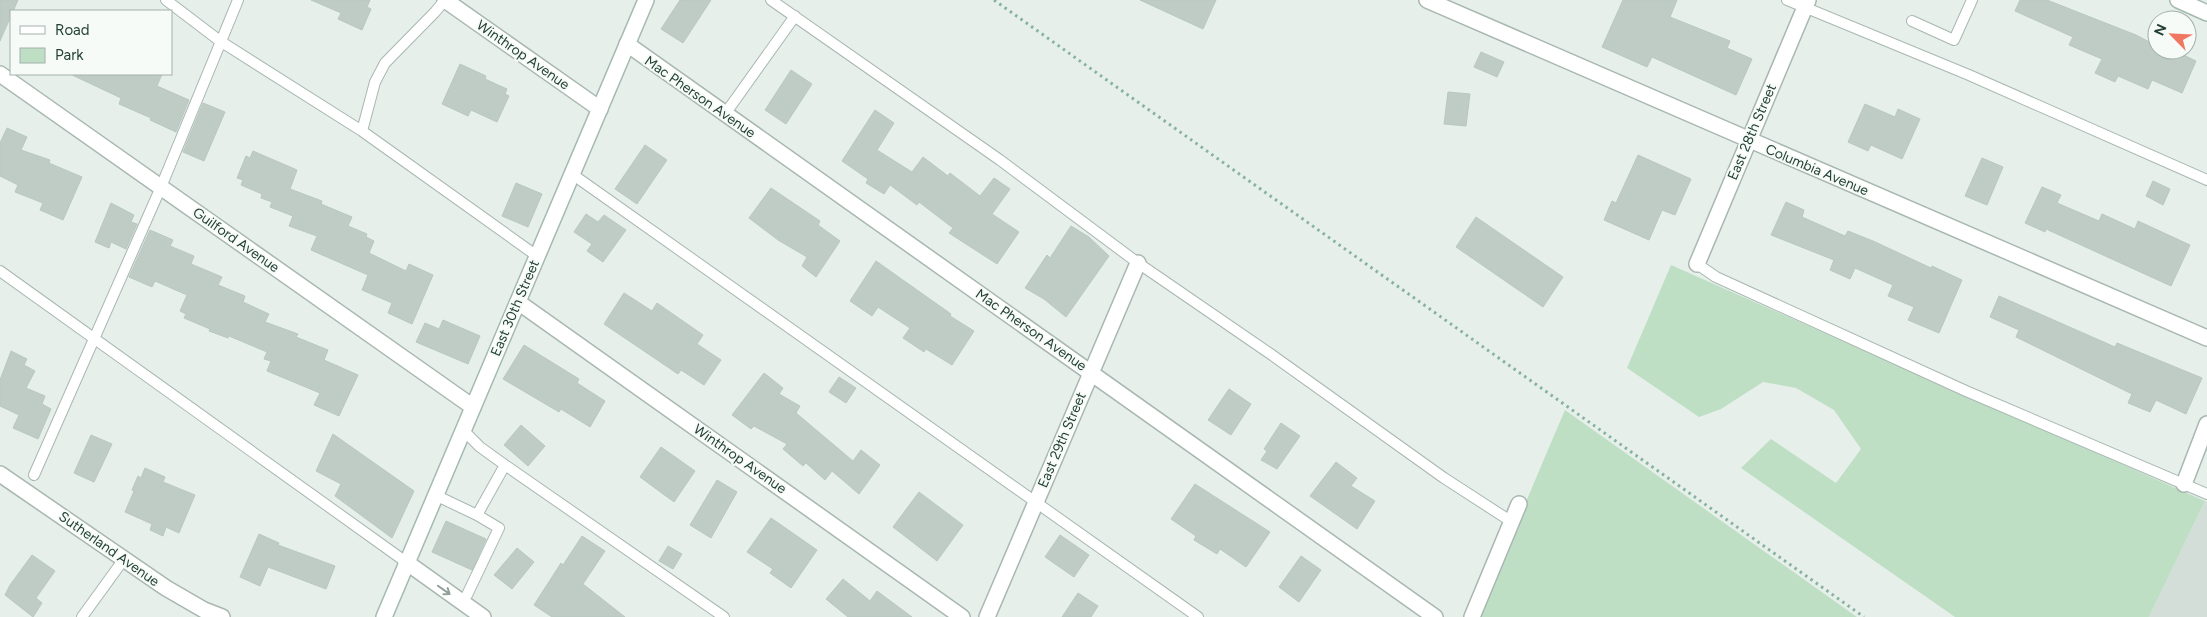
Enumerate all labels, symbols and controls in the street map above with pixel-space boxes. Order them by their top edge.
legend [10,10,172,75]
north arrow [2147,10,2197,60]
street label: Winthrop Avenue [473,17,573,94]
text: Road [55,21,90,39]
text: N [2151,22,2171,38]
text: Park [55,46,84,64]
street label: Mac Pherson Avenue [641,52,759,142]
street label: East 28th Street [1724,81,1780,183]
street label: Columbia Avenue [1763,141,1871,200]
street label: Guilford Avenue [189,204,283,276]
street label: East 30th Street [487,257,543,359]
street label: Mac Pherson Avenue [972,285,1090,375]
street label: East 29th Street [1034,390,1090,490]
street label: Winthrop Avenue [690,421,790,498]
street label: Sutherland Avenue [55,508,163,590]
one-way arrow [437,585,451,595]

